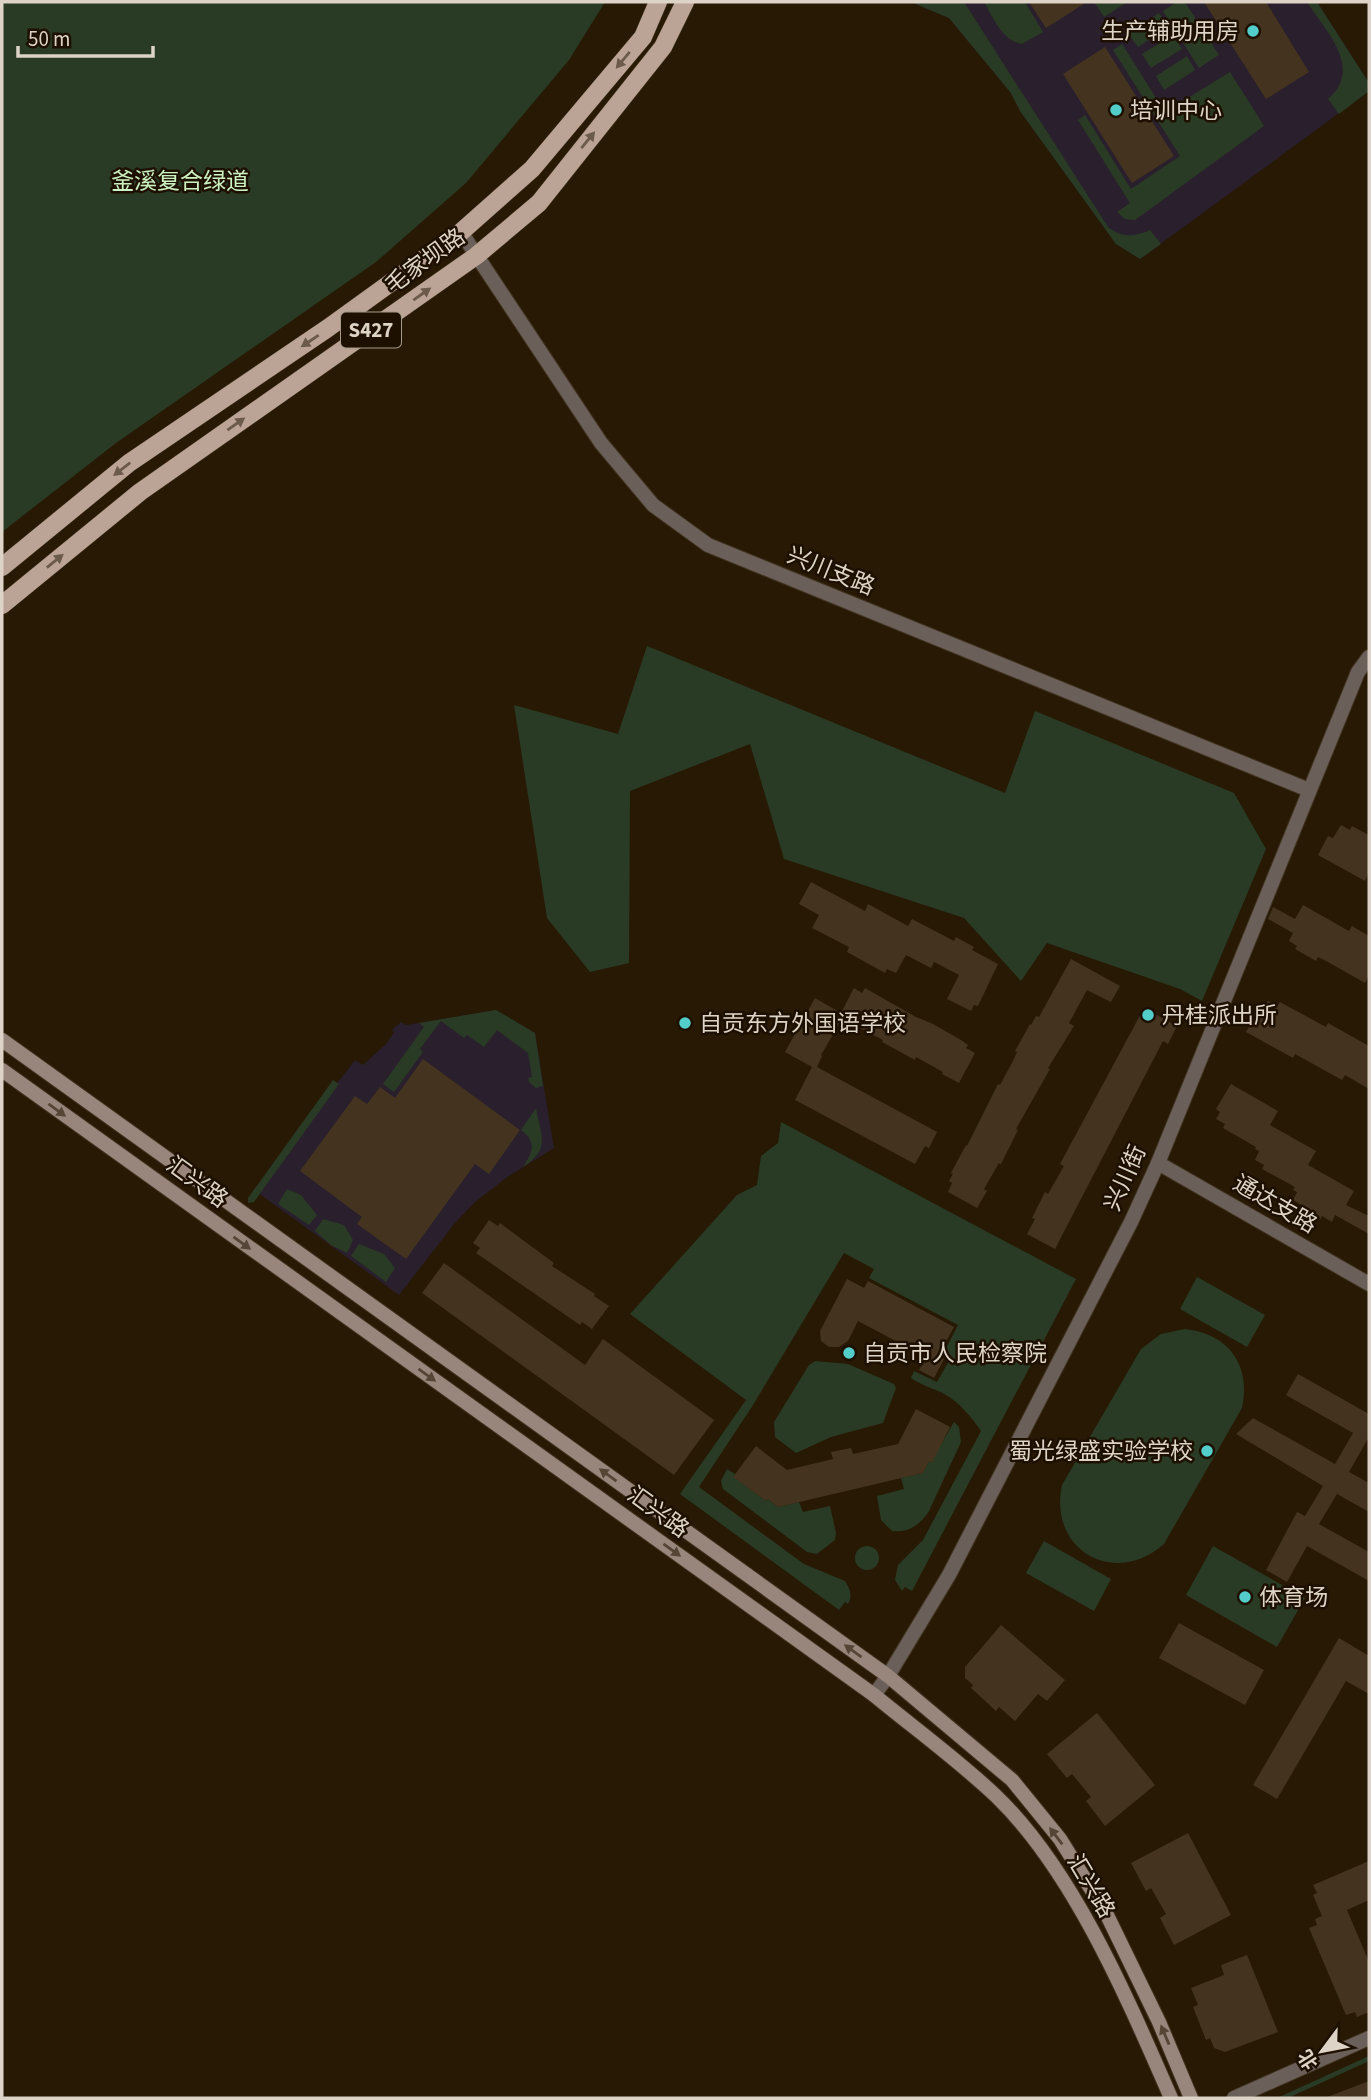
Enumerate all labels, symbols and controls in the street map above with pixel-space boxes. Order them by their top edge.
scale bar [18,14,152,58]
place label: 生产辅助用房 [1101,15,1239,48]
marker: 生产辅助用房 [1245,23,1261,39]
text: 50 m [28,24,70,54]
one-way arrow [616,50,631,68]
place label: 培训中心 [1130,94,1222,127]
marker: 培训中心 [1108,102,1124,118]
one-way arrow [581,132,596,150]
park label: 釜溪复合绿道 [111,165,249,198]
street label: 毛家坝路 [378,221,472,301]
one-way arrow [413,287,431,301]
road number: S427 [341,312,401,348]
one-way arrow [301,334,319,348]
one-way arrow [227,417,245,431]
one-way arrow [114,462,132,477]
street label: 兴川支路 [782,538,880,604]
one-way arrow [45,554,63,569]
place label: 丹桂派出所 [1162,999,1277,1032]
place label: 自贡东方外国语学校 [699,1007,906,1040]
marker: 丹桂派出所 [1140,1007,1156,1023]
marker: 自贡东方外国语学校 [677,1015,693,1031]
one-way arrow [48,1103,66,1117]
street label: 兴川街 [1096,1140,1154,1216]
street label: 汇兴路 [159,1148,235,1216]
street label: 通达支路 [1227,1167,1323,1241]
one-way arrow [233,1235,251,1249]
place label: 自贡市人民检察院 [863,1337,1047,1370]
marker: 自贡市人民检察院 [841,1345,857,1361]
one-way arrow [418,1368,436,1382]
place label: 蜀光绿盛实验学校 [1009,1435,1193,1468]
marker: 蜀光绿盛实验学校 [1199,1443,1215,1459]
one-way arrow [599,1468,617,1482]
street label: 汇兴路 [620,1478,696,1546]
one-way arrow [663,1543,681,1557]
place label: 体育场 [1259,1581,1328,1614]
marker: 体育场 [1237,1589,1253,1605]
one-way arrow [844,1644,862,1658]
one-way arrow [1050,1827,1064,1845]
street label: 汇兴路 [1059,1848,1123,1924]
north arrow [1287,2016,1357,2086]
one-way arrow [1159,2025,1170,2046]
text: 北 [1292,2044,1325,2074]

